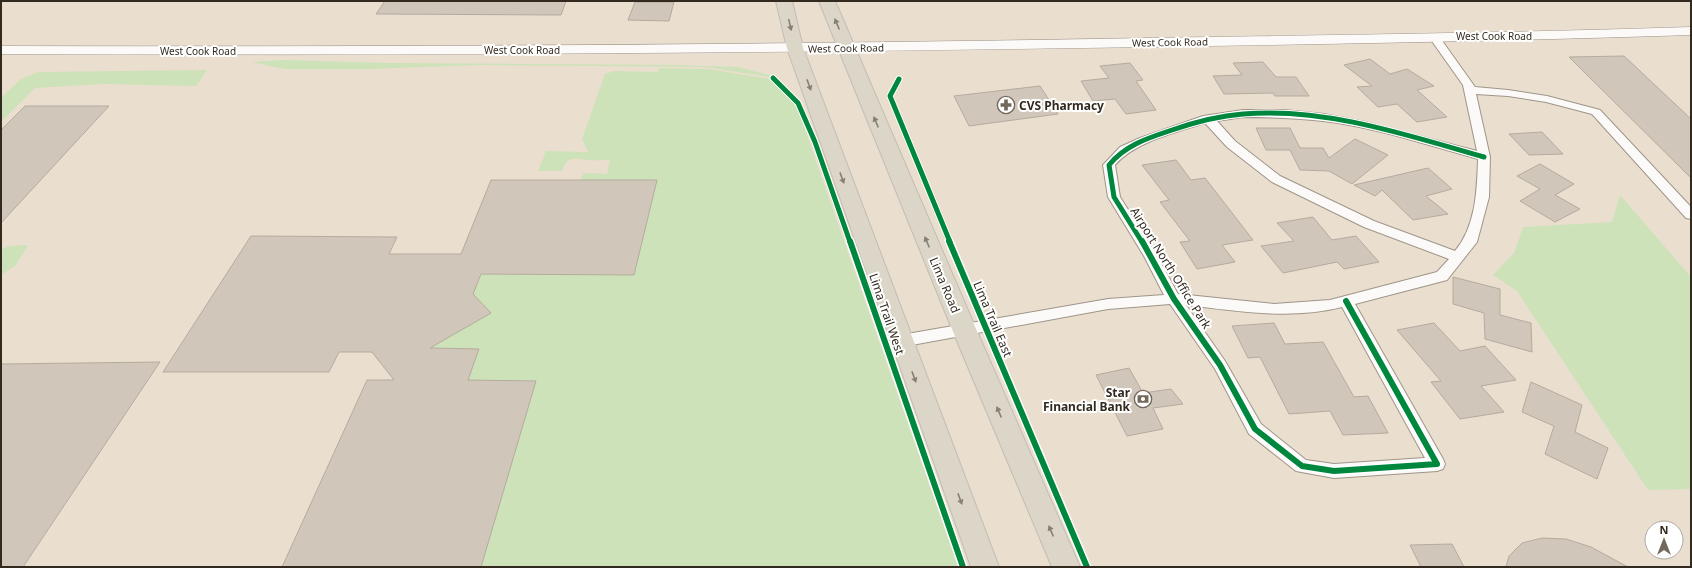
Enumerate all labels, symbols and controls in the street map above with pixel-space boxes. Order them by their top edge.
one-way arrow [787,18,793,31]
one-way arrow [834,19,840,30]
street label: West Cook Road [1456,29,1532,43]
street label: West Cook Road [1132,34,1208,50]
street label: West Cook Road [808,40,884,56]
street label: West Cook Road [484,43,560,57]
street label: West Cook Road [160,44,236,58]
one-way arrow [806,79,812,91]
pharmacy icon: CVS Pharmacy [996,95,1016,115]
place label: CVS Pharmacy [1019,97,1104,114]
one-way arrow [873,115,879,127]
one-way arrow [840,173,846,185]
street label: Airport North Office Park [1127,204,1216,333]
one-way arrow [924,236,930,247]
street label: Lima Road [926,254,964,316]
street label: Lima Trail West [865,271,909,358]
street label: Lima Trail East [969,278,1017,360]
one-way arrow [912,372,918,384]
place label: Star Financial Bank [1043,384,1131,415]
bank icon: Star Financial Bank [1133,389,1153,409]
one-way arrow [996,405,1002,417]
one-way arrow [957,494,963,506]
north arrow [1644,520,1684,560]
text: N [1660,522,1668,537]
one-way arrow [1048,525,1054,537]

